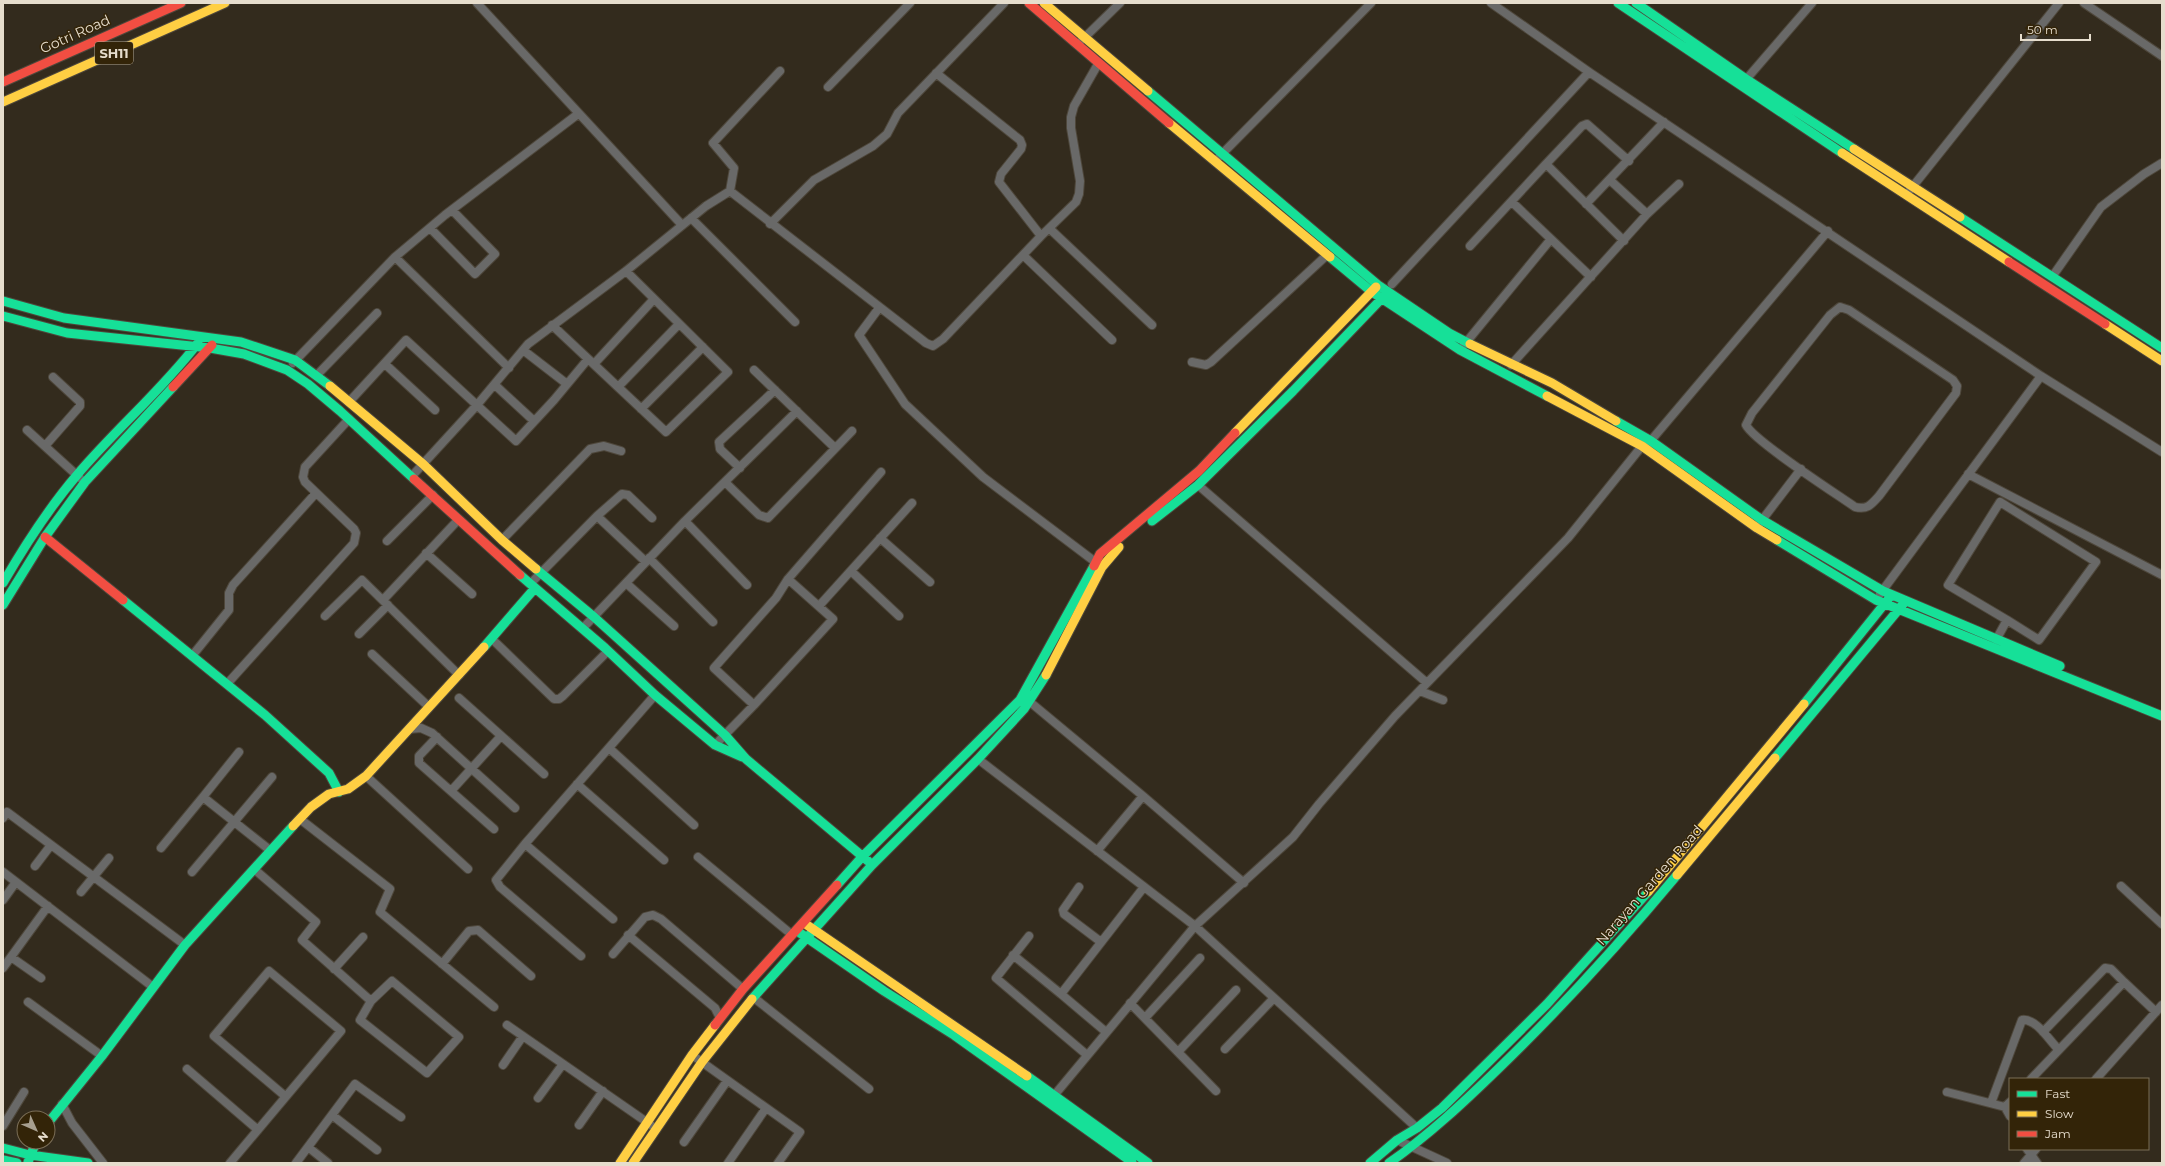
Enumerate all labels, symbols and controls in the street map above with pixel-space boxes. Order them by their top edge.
street label: Gotri Road [37,11,113,57]
scale bar [2021,16,2090,42]
text: 50 m [2027,22,2058,37]
road number: SH11 [95,42,133,64]
street label: Narayan Garden Road [1592,821,1706,949]
legend [2009,1078,2149,1150]
text: Fast [2045,1086,2070,1101]
text: Slow [2045,1106,2074,1121]
north arrow [16,1110,56,1150]
text: Jam [2044,1126,2071,1141]
text: N [35,1129,51,1145]

